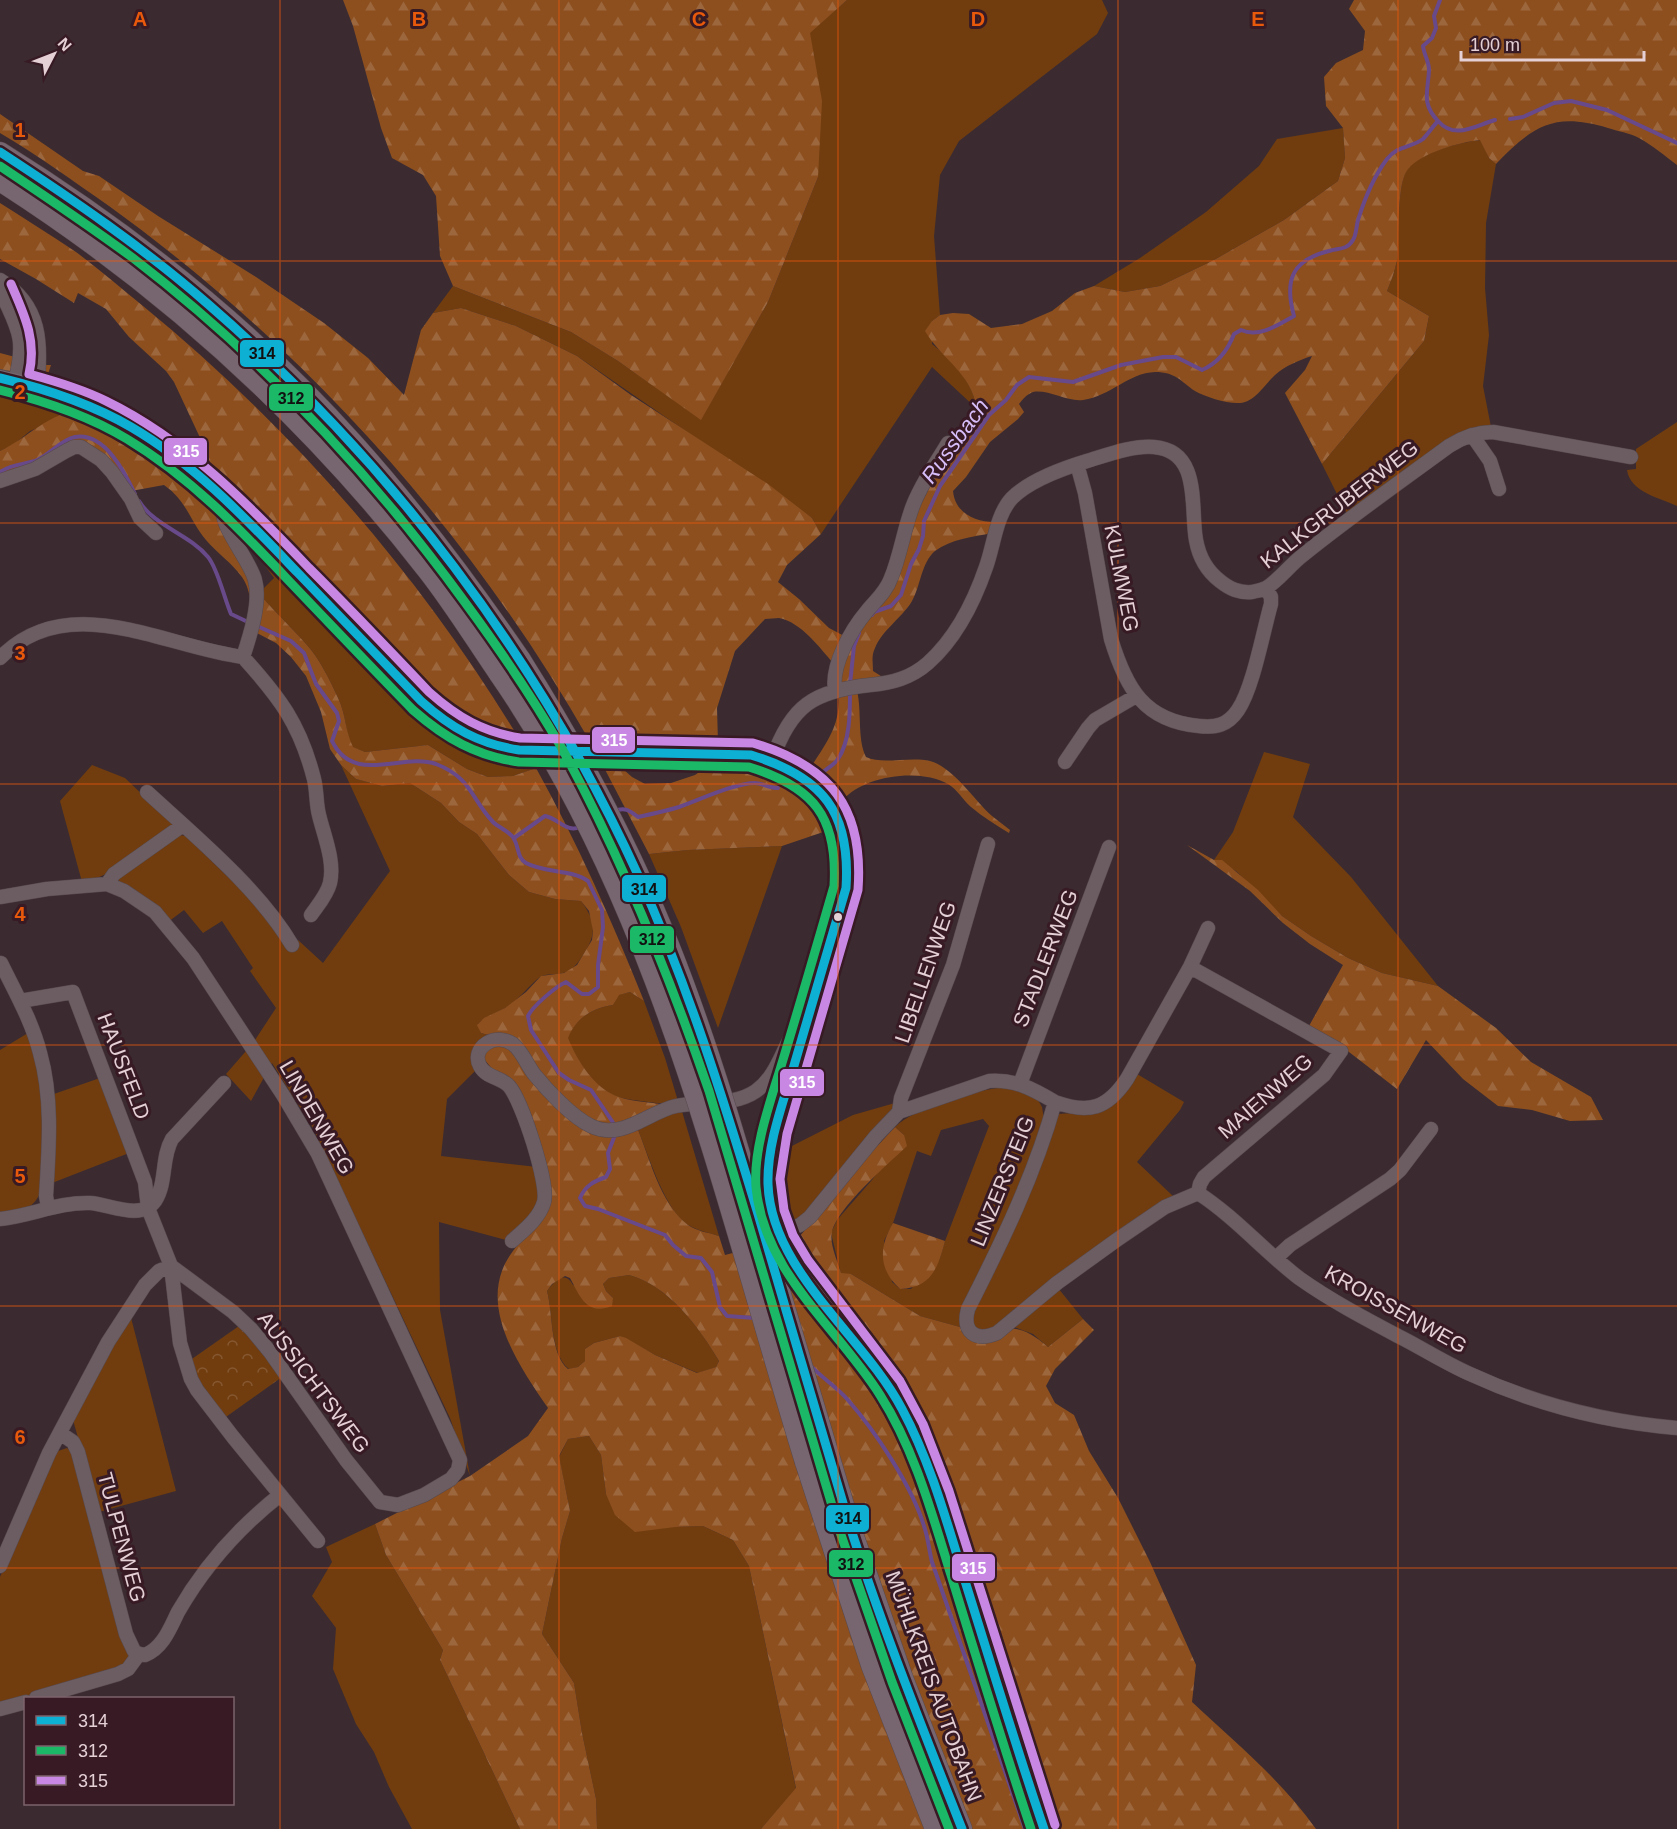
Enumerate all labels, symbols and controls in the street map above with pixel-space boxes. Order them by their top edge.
text: A [133,8,147,30]
text: B [412,8,426,30]
text: C [692,8,706,30]
text: D [971,8,985,30]
text: E [1251,8,1265,30]
north arrow [24,24,84,84]
scale bar [1461,24,1644,62]
text: N [55,34,75,54]
text: 100 m [1470,35,1520,55]
text: 1 [14,119,26,141]
line badge: 314 [239,339,285,368]
text: 314 [249,345,275,362]
text: 2 [14,381,26,403]
line badge: 312 [268,383,314,412]
text: 312 [278,390,304,407]
water label: Russbach [916,394,994,488]
street label: KALKGRUBERWEG [1256,435,1422,573]
line badge: 315 [163,437,208,466]
text: 315 [173,443,199,460]
street label: KULMWEG [1100,523,1144,633]
text: 3 [14,642,26,664]
line badge: 315 [591,726,636,754]
text: 315 [601,732,627,749]
line badge: 314 [621,874,667,903]
text: 314 [631,881,657,898]
street label: STADLERWEG [1008,886,1082,1030]
street label: LIBELLENWEG [890,898,960,1046]
text: 4 [14,903,26,925]
unlabelled marker [832,911,844,923]
line badge: 312 [629,925,675,954]
text: 312 [639,931,665,948]
street label: HAUSFELD [93,1010,155,1122]
street label: MAIENWEG [1213,1049,1317,1143]
street label: LINDENWEG [275,1056,359,1178]
line badge: 315 [779,1068,825,1097]
text: 315 [789,1074,815,1091]
street label: LINZERSTEIG [966,1113,1038,1249]
text: 5 [14,1165,26,1187]
street label: KROISSENWEG [1321,1260,1471,1358]
street label: AUSSICHTSWEG [254,1307,374,1457]
text: 6 [14,1426,26,1448]
street label: TULPENWEG [94,1470,150,1604]
line badge: 314 [825,1504,870,1533]
text: 314 [835,1510,861,1527]
line badge: 312 [828,1549,874,1578]
line badge: 315 [951,1553,996,1582]
text: 312 [838,1556,864,1573]
text: 315 [960,1560,986,1577]
street label: MÜHLKREIS AUTOBAHN [882,1568,986,1804]
legend [24,1697,234,1805]
text: 314 [78,1711,108,1731]
text: 312 [78,1741,108,1761]
text: 315 [78,1771,108,1791]

